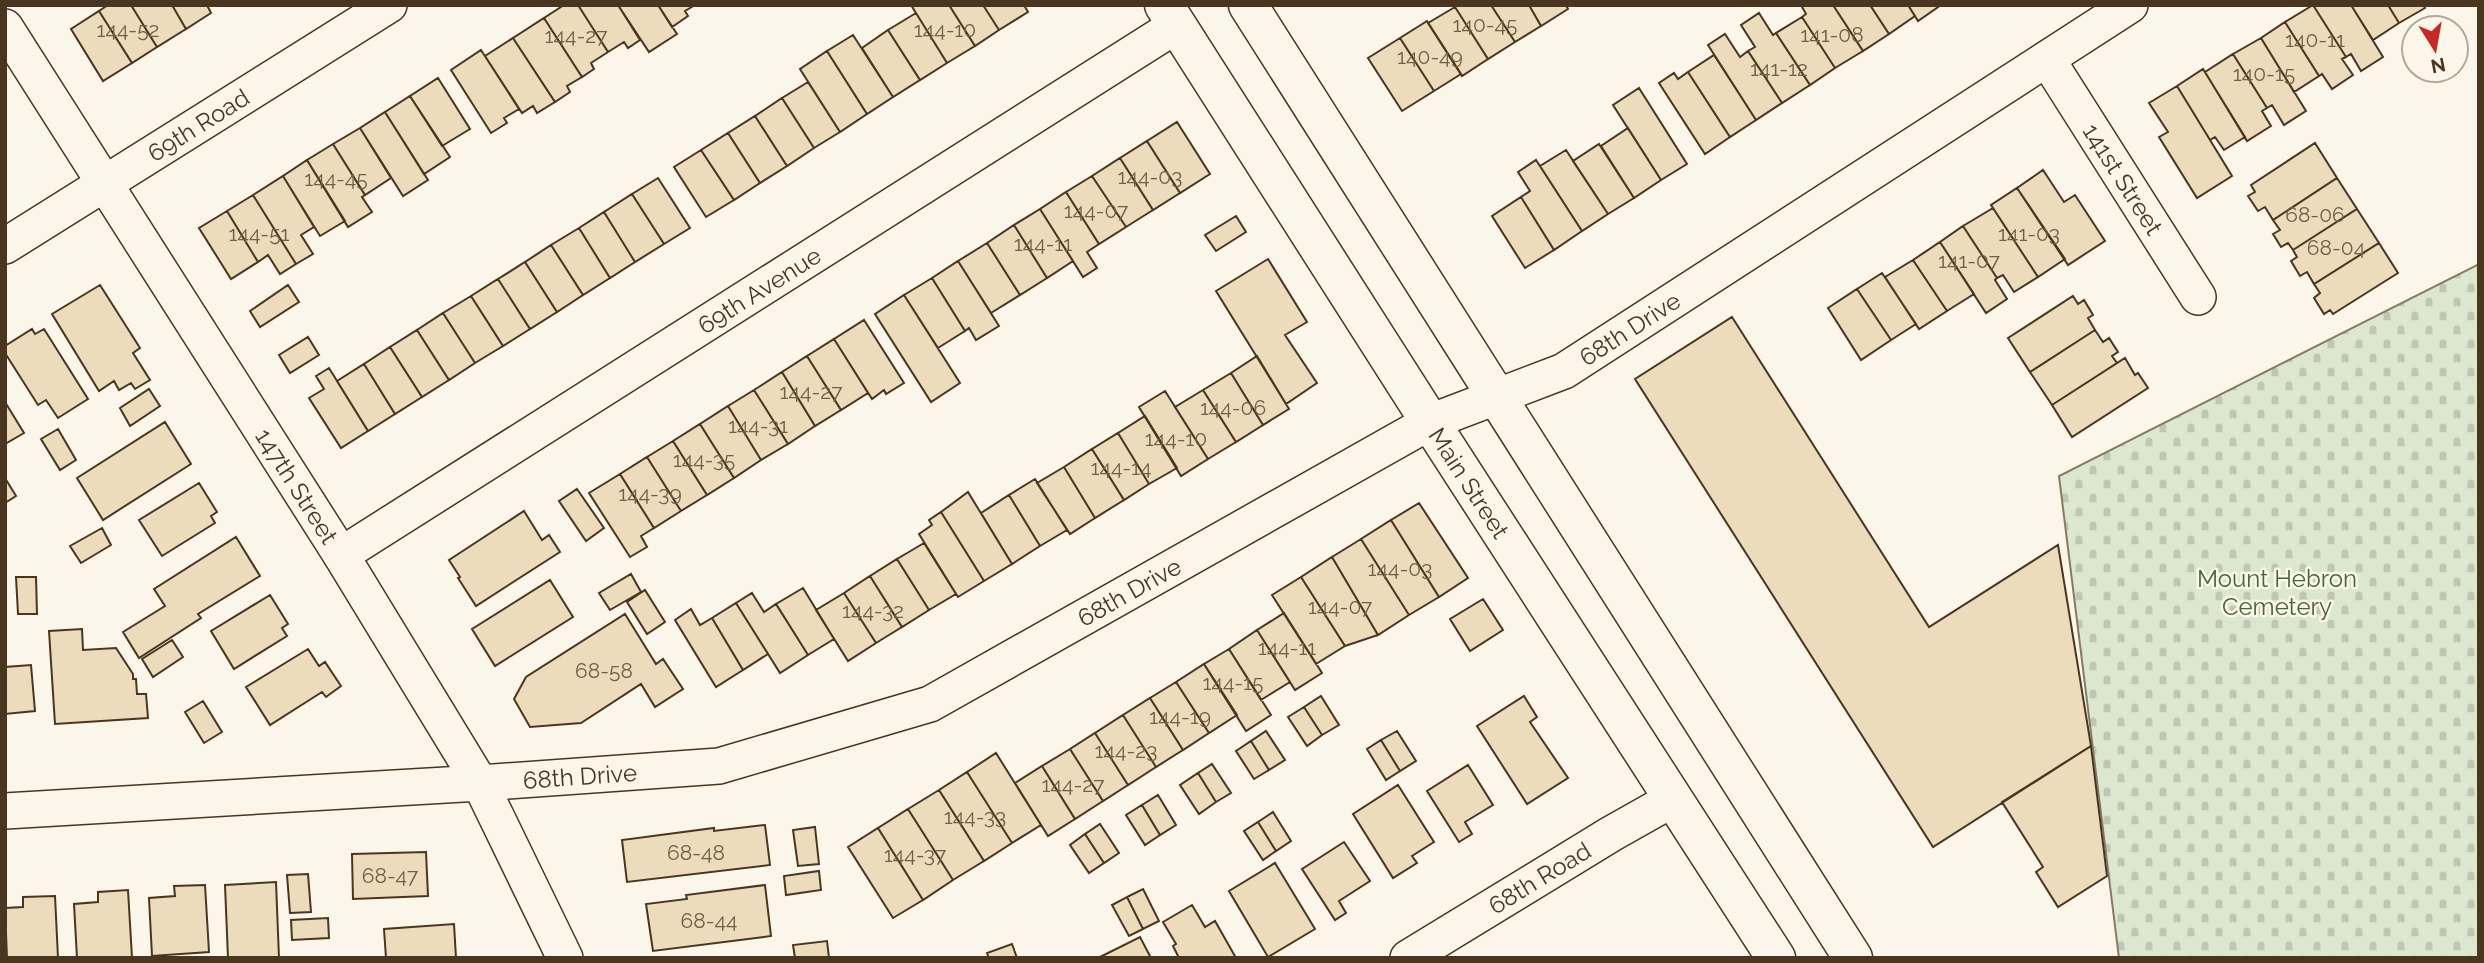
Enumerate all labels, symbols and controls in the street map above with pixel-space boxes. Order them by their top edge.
house number: 140-45 [1453,12,1517,37]
north arrow [2400,14,2470,84]
house number: 144-52 [96,17,160,42]
house number: 144-10 [914,17,976,42]
house number: 141-08 [1800,22,1864,47]
house number: 144-27 [545,23,608,48]
house number: 140-11 [2285,27,2345,52]
house number: 140-49 [1397,44,1463,69]
text: N [2429,54,2447,78]
house number: 141-12 [1750,56,1808,81]
house number: 140-15 [2233,61,2295,86]
street label: 69th Road [142,82,254,167]
street label: 141st Street [2077,118,2169,240]
house number: 144-03 [1118,164,1182,189]
house number: 144-45 [304,166,368,191]
house number: 144-07 [1064,198,1129,223]
house number: 68-06 [2285,202,2345,227]
house number: 144-51 [228,221,290,246]
house number: 141-03 [1998,221,2060,246]
house number: 144-11 [1014,231,1072,256]
house number: 68-04 [2307,235,2365,260]
street label: 69th Avenue [692,240,826,340]
house number: 141-07 [1938,248,2001,273]
street label: 68th Drive [1574,285,1686,372]
house number: 144-27 [780,379,843,404]
house number: 144-06 [1200,395,1266,420]
house number: 144-31 [728,413,788,438]
street label: Main Street [1423,422,1516,544]
street label: 147th Street [250,423,344,549]
house number: 144-10 [1145,426,1207,451]
house number: 144-35 [673,447,735,472]
house number: 144-14 [1090,455,1152,480]
house number: 144-39 [618,481,682,506]
street label: 68th Drive [1072,551,1186,632]
house number: 144-03 [1368,556,1432,581]
park label: Mount Hebron Cemetery [2197,564,2357,621]
house number: 144-07 [1308,594,1373,619]
house number: 144-32 [842,598,904,623]
house number: 144-11 [1258,635,1316,660]
house number: 68-58 [575,658,633,683]
house number: 144-15 [1202,670,1264,695]
house number: 144-19 [1149,704,1211,729]
house number: 144-23 [1095,738,1157,763]
street label: 68th Drive [522,757,638,794]
house number: 144-27 [1042,772,1105,797]
house number: 144-33 [944,804,1006,829]
street label: 68th Road [1483,836,1596,920]
house number: 68-48 [667,840,725,865]
house number: 144-37 [884,842,947,867]
house number: 68-47 [362,863,419,888]
house number: 68-44 [681,908,737,933]

